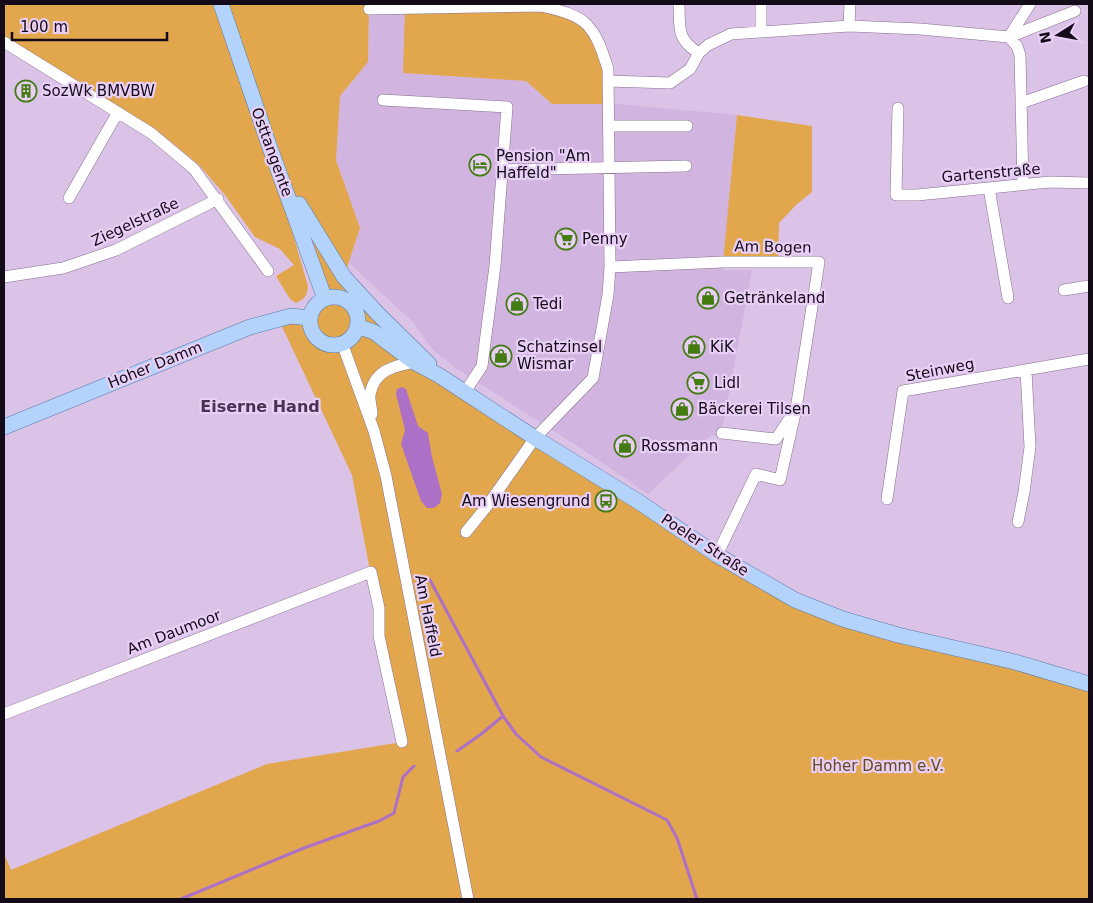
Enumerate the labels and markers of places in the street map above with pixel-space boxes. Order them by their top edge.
building icon: SozWk BMVBW [14,79,38,103]
place label: SozWk BMVBW [42,82,155,100]
place label: Pension "Am Haffeld" [496,147,590,182]
hotel icon: Pension "Am Haffeld" [468,153,492,177]
supermarket icon: Penny [554,227,578,251]
place label: Penny [582,230,628,248]
shop icon: Getränkeland [696,286,720,310]
place label: Getränkeland [724,289,825,307]
shop icon: Tedi [505,292,529,316]
place label: Tedi [532,295,563,313]
shop icon: KiK [682,335,706,359]
place label: Schatzinsel Wismar [517,338,602,373]
place label: KiK [710,338,735,356]
shop icon: Schatzinsel Wismar [489,344,513,368]
supermarket icon: Lidl [686,371,710,395]
place label: Lidl [714,374,740,392]
shop icon: Bäckerei Tilsen [670,397,694,421]
place label: Bäckerei Tilsen [698,400,811,418]
shop icon: Rossmann [613,434,637,458]
place label: Rossmann [641,437,718,455]
bus stop icon: Am Wiesengrund [594,489,618,513]
place label: Am Wiesengrund [462,492,590,510]

